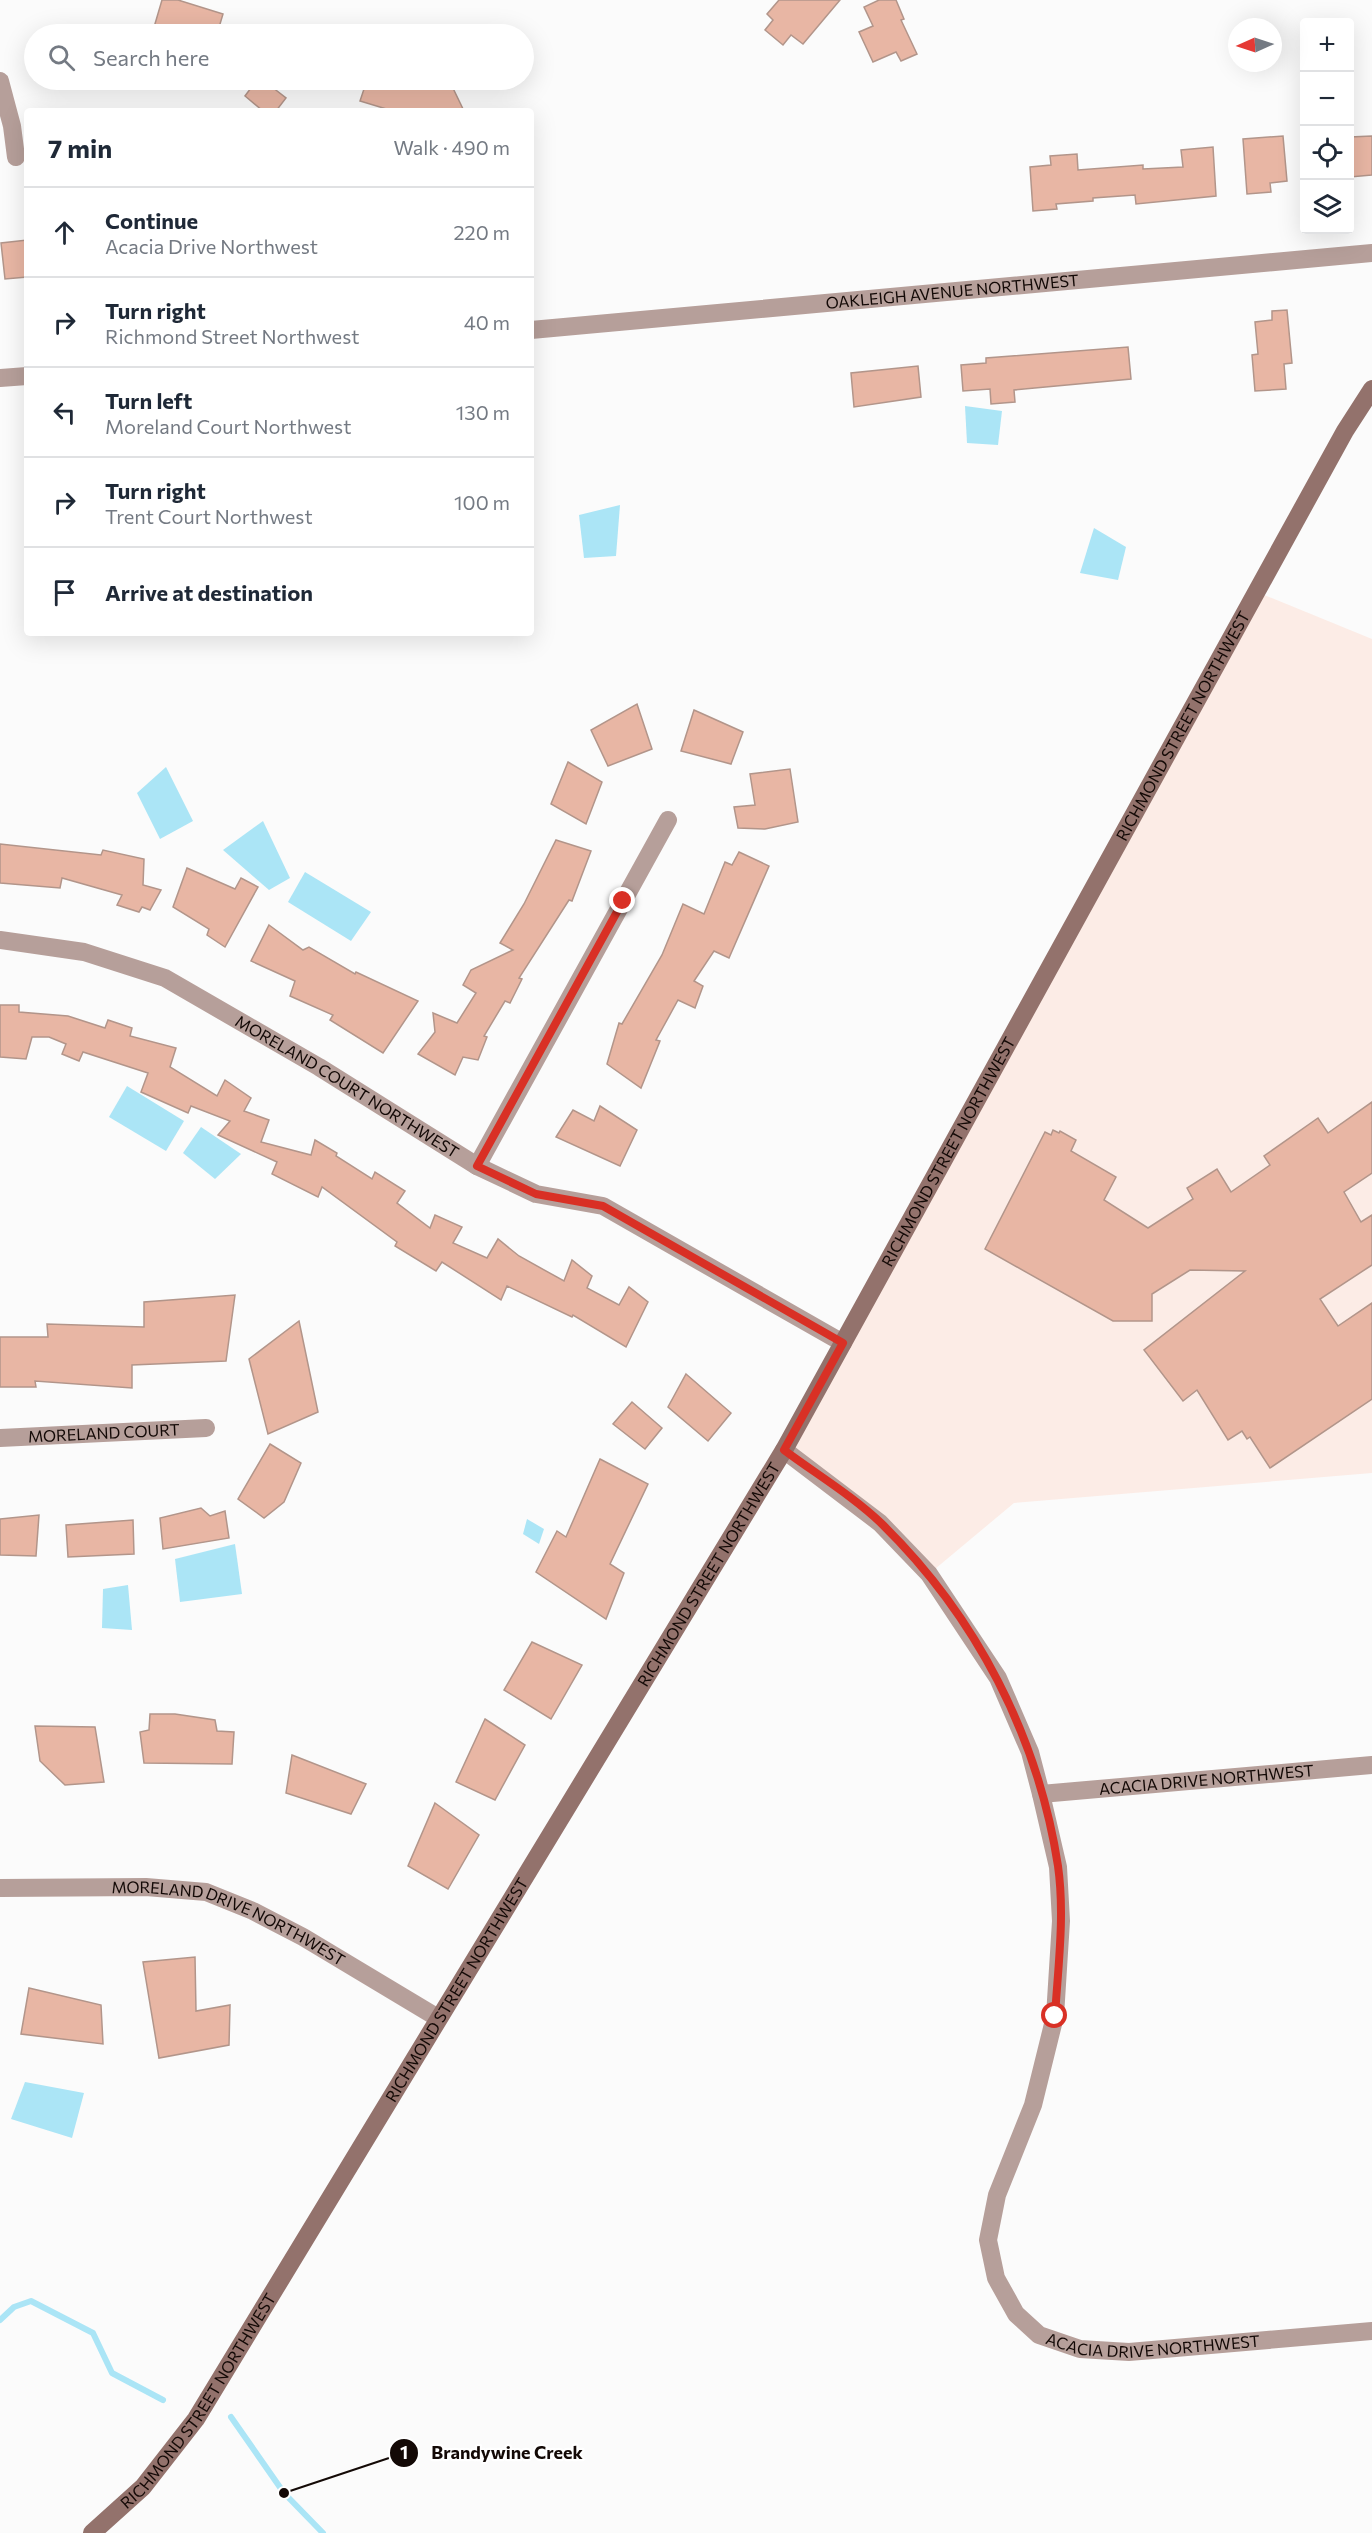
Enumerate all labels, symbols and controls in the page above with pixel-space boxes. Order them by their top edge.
north arrow [1228,18,1282,72]
map controls [1300,18,1354,234]
button: + [1300,18,1354,72]
search box [24,24,534,90]
icon: search [45,41,78,74]
text: Search here [93,44,209,71]
button: − [1300,72,1354,126]
button: locate [1300,126,1354,180]
text: 7 min [48,132,112,163]
text: Walk · 490 m [393,135,510,159]
button: layers [1300,180,1354,234]
text: Continue [105,207,198,234]
icon: ahead [48,216,81,249]
text: 220 m [454,220,510,244]
text: Acacia Drive Northwest [105,234,318,258]
street label: OAKLEIGH AVENUE NORTHWEST [825,270,1080,312]
text: Turn right [105,297,206,324]
icon: right [48,306,81,339]
text: 40 m [464,310,510,334]
text: Richmond Street Northwest [105,324,359,348]
text: Turn left [105,387,192,414]
icon: left [48,396,81,429]
text: 130 m [456,400,510,424]
text: Moreland Court Northwest [105,414,351,438]
text: Turn right [105,477,206,504]
icon: right [48,486,81,519]
text: 100 m [454,490,510,514]
text: Trent Court Northwest [105,504,313,528]
icon: arrive [48,576,81,609]
text: Arrive at destination [105,579,313,606]
street label: RICHMOND STREET NORTHWEST [1111,608,1253,844]
route end [609,887,635,913]
street label: MORELAND COURT NORTHWEST [232,1011,463,1161]
street label: RICHMOND STREET NORTHWEST [877,1033,1019,1269]
street label: MORELAND COURT [28,1419,180,1446]
street label: RICHMOND STREET NORTHWEST [633,1458,783,1690]
street label: ACACIA DRIVE NORTHWEST [1098,1760,1314,1798]
street label: RICHMOND STREET NORTHWEST [381,1874,531,2105]
street label: MORELAND DRIVE NORTHWEST [111,1877,349,1969]
route start [1041,2002,1067,2028]
street label: RICHMOND STREET NORTHWEST [116,2289,279,2512]
street label: ACACIA DRIVE NORTHWEST [1044,2328,1260,2361]
callout: Brandywine Creek [389,2435,595,2471]
text: 1 [400,2441,408,2463]
text: Brandywine Creek [431,2441,583,2463]

